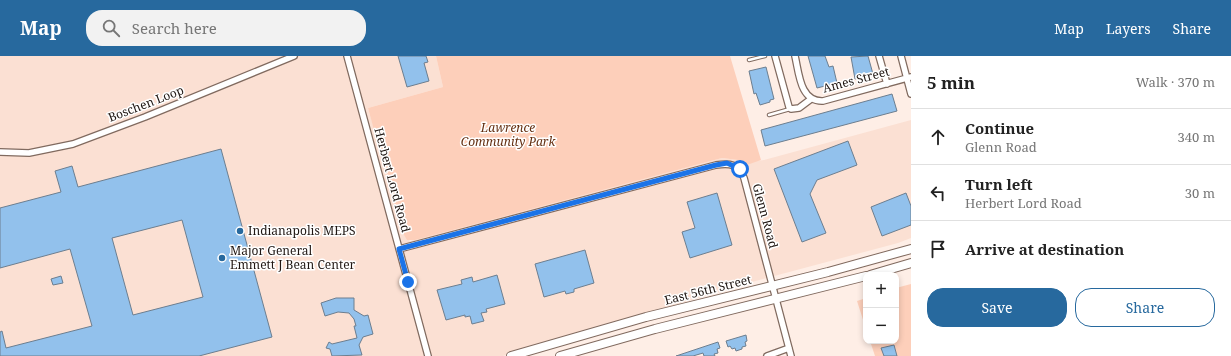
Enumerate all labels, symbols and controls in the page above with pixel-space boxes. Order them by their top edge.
search box [86,10,366,46]
text: Map [20,15,62,41]
icon: search [100,17,122,39]
text: Search here [132,18,217,38]
text: Map [1054,19,1084,38]
text: Layers [1106,19,1151,38]
text: Share [1173,19,1211,38]
street label: Ames Street [821,62,891,97]
text: 5 min [927,71,975,94]
text: Walk · 370 m [1136,73,1215,91]
street label: Boschen Loop [106,81,186,126]
text: Continue [965,118,1034,138]
park label: Lawrence Community Park [461,119,556,150]
street label: Herbert Lord Road [370,126,415,235]
icon: ahead [927,126,949,148]
text: 340 m [1178,128,1215,146]
text: Glenn Road [965,138,1037,156]
route start [731,160,749,178]
text: Turn left [965,174,1033,194]
street label: Glenn Road [749,182,782,251]
icon: left [927,182,949,204]
text: 30 m [1185,184,1215,202]
text: Herbert Lord Road [965,194,1082,212]
place label: Indianapolis MEPS [248,222,356,239]
marker: Indianapolis MEPS [235,226,245,236]
icon: arrive [927,238,949,260]
text: Arrive at destination [965,239,1124,259]
place label: Major General Emmett J Bean Center [230,242,356,273]
marker: Major General Emmett J Bean Center [217,253,227,263]
street label: East 56th Street [663,271,753,309]
map controls [863,272,899,344]
button: + [863,272,899,308]
route end [399,273,417,291]
button: Save [927,288,1067,327]
button: Share [1075,288,1215,327]
button: − [863,308,899,344]

